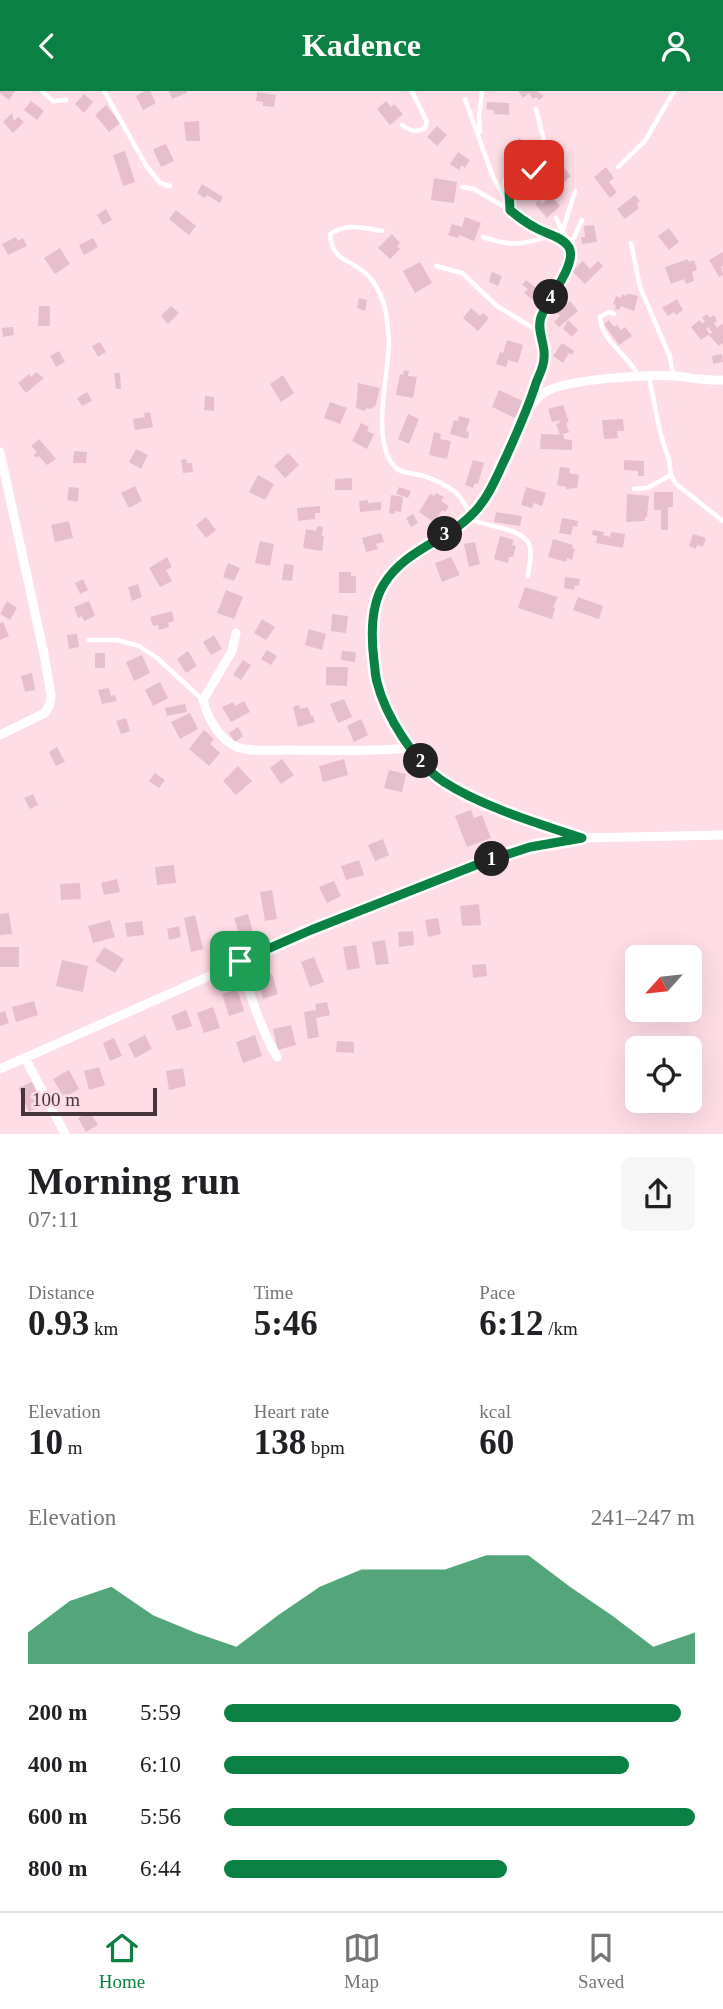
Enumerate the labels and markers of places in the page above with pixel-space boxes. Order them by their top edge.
pin [504,140,564,200]
pin: 4 [534,279,568,315]
pin: 3 [428,517,462,551]
pin: 2 [404,743,438,779]
pin: 1 [475,841,510,877]
pin [210,931,270,991]

